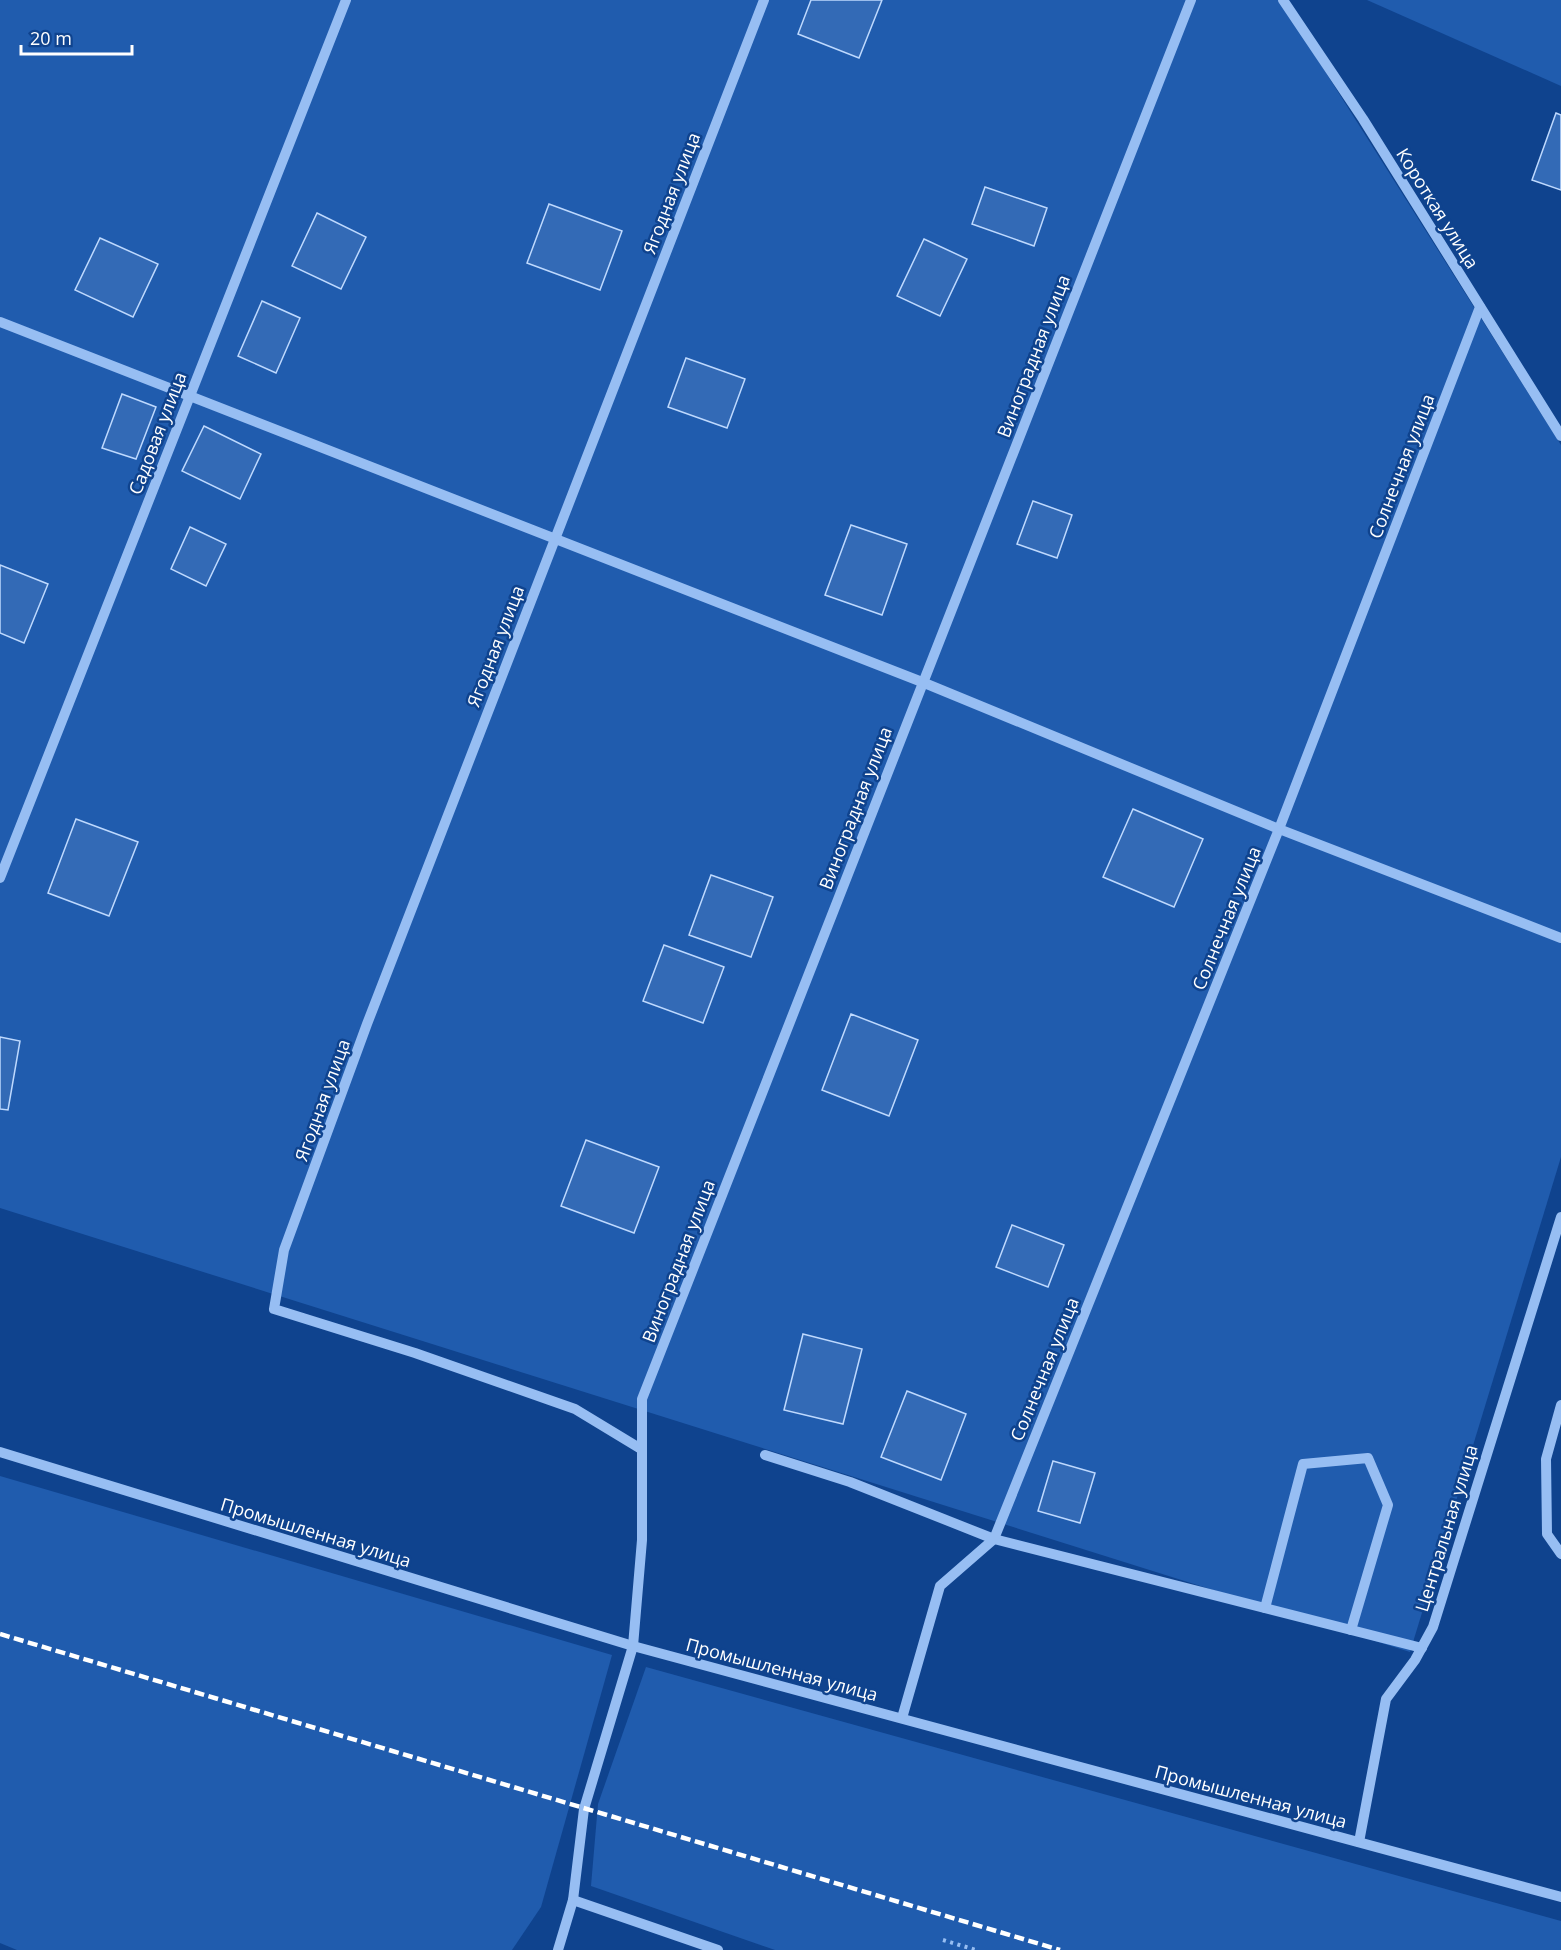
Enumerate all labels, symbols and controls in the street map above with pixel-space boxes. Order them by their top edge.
scale bar [21,18,132,56]
text: 20 m [30,26,72,50]
street label: Ягодная улица [637,129,705,257]
street label: Короткая улица [1391,143,1485,273]
street label: Виноградная улица [991,271,1075,441]
street label: Садовая улица [123,368,191,498]
street label: Солнечная улица [1362,390,1440,542]
street label: Ягодная улица [461,582,529,710]
street label: Виноградная улица [813,723,897,893]
street label: Солнечная улица [1186,843,1266,993]
street label: Ягодная улица [289,1036,355,1164]
street label: Виноградная улица [636,1176,720,1346]
street label: Солнечная улица [1004,1294,1084,1444]
street label: Центральная улица [1409,1442,1483,1614]
street label: Промышленная улица [218,1492,414,1572]
street label: Промышленная улица [683,1632,881,1706]
street label: Промышленная улица [1152,1759,1350,1833]

